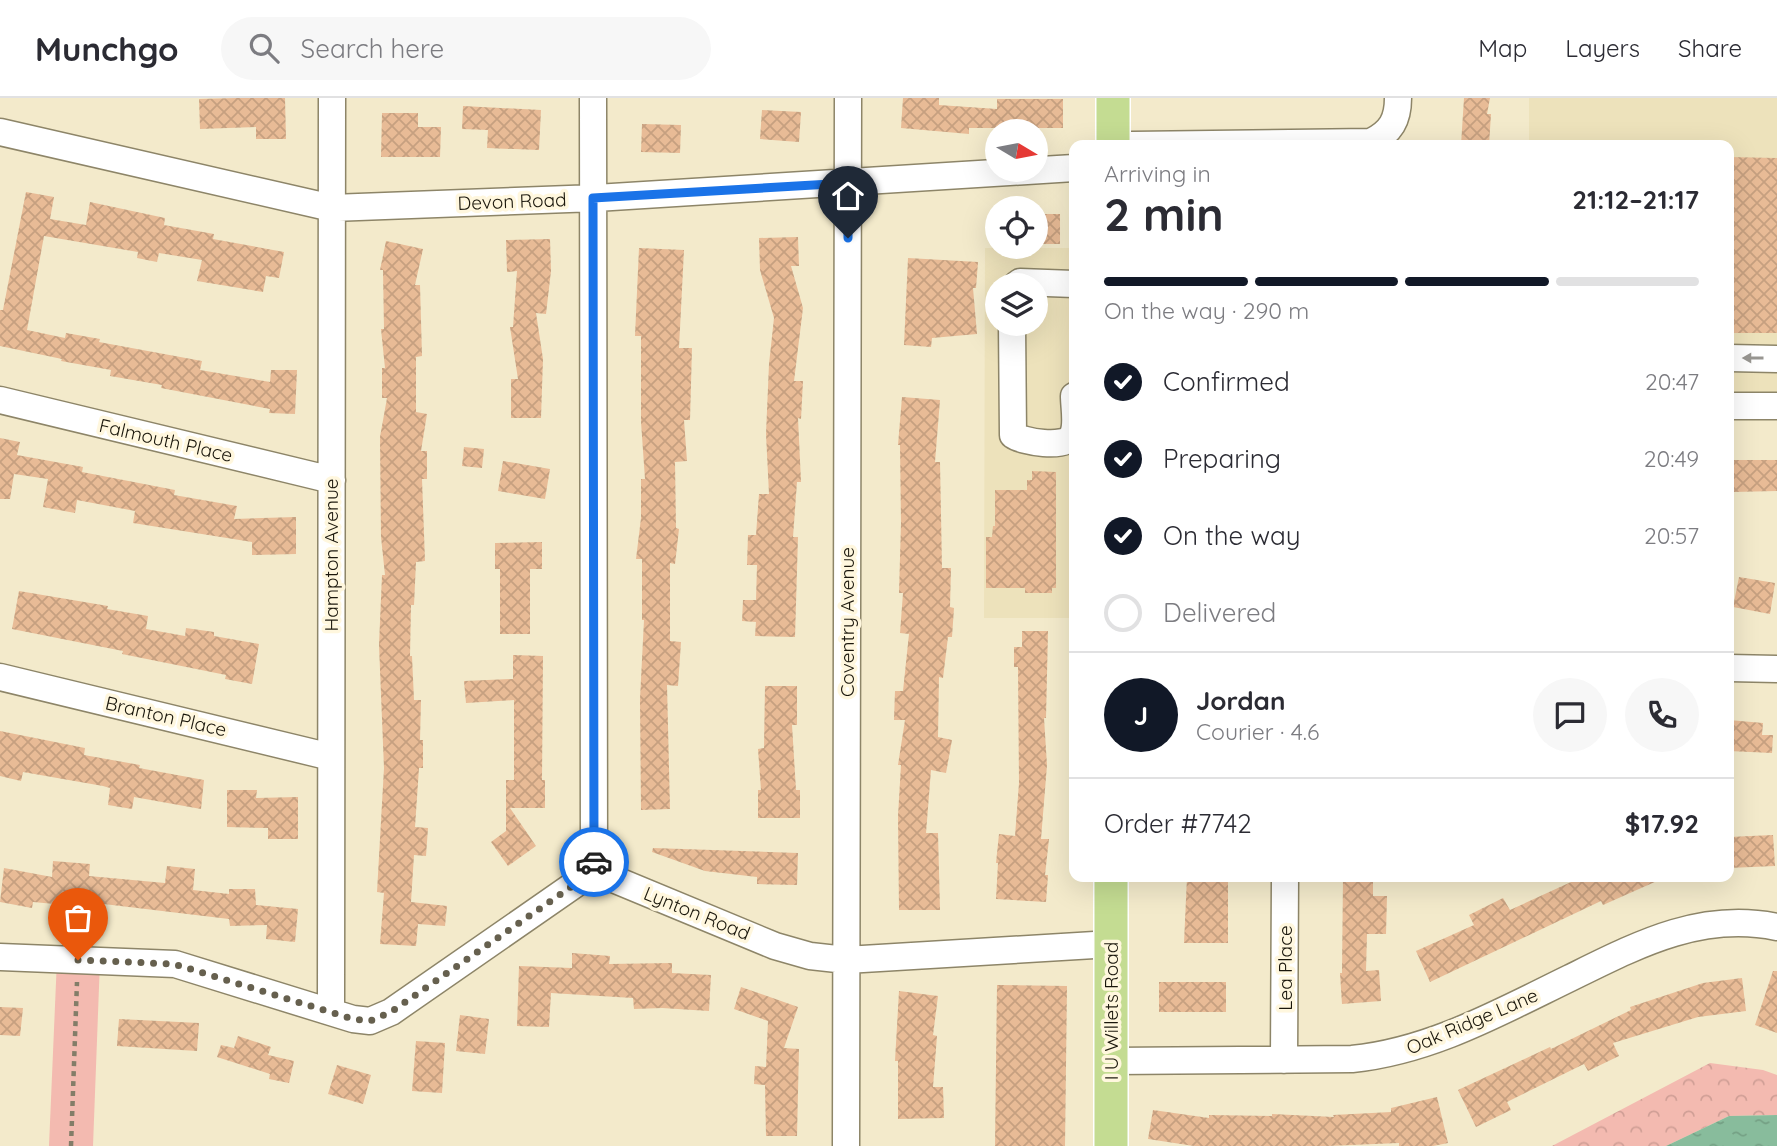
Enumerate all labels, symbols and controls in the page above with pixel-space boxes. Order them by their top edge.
search box [221,17,711,80]
text: Munchgo [35,28,179,69]
icon: search [245,29,283,67]
text: Search here [301,32,444,65]
text: Map [1478,33,1527,63]
text: Layers [1565,33,1640,63]
text: Share [1678,33,1742,63]
north arrow [985,119,1048,182]
map controls [985,119,1048,336]
text: Arriving in [1104,159,1211,188]
pin [818,166,878,238]
icon: home [829,177,867,215]
text: 21:12–21:17 [1572,183,1699,216]
text: 2 min [1104,185,1224,243]
street label: Devon Road [457,187,567,215]
button: locate [985,196,1048,259]
button: layers [985,273,1048,336]
text: On the way · 290 m [1104,296,1309,325]
one-way arrow [1742,353,1764,364]
icon: check [1104,363,1142,401]
text: Confirmed [1163,365,1290,398]
text: 20:47 [1645,367,1699,396]
street label: Falmouth Place [97,413,235,467]
icon: check [1104,440,1142,478]
text: Preparing [1163,442,1281,475]
text: 20:49 [1644,444,1699,473]
street label: Hampton Avenue [319,478,343,632]
icon: check [1104,517,1142,555]
text: On the way [1163,519,1301,552]
text: 20:57 [1644,521,1699,550]
street label: Coventry Avenue [835,547,859,697]
text: Delivered [1163,596,1276,629]
button: chat [1533,678,1607,752]
button: phone [1625,678,1699,752]
text: Jordan [1196,684,1285,717]
street label: Branton Place [103,690,229,742]
text: J [1134,699,1148,732]
text: Courier · 4.6 [1196,717,1319,746]
text: Order #7742 [1104,807,1252,840]
text: $17.92 [1625,807,1699,840]
courier [559,827,629,897]
icon: car [575,843,613,881]
street label: Lynton Road [640,881,754,945]
pin [48,888,108,960]
icon: bag [59,899,97,937]
street label: Lea Place [1273,925,1297,1011]
street label: I U Willets Road [1099,942,1123,1080]
street label: Oak Ridge Lane [1403,983,1541,1059]

